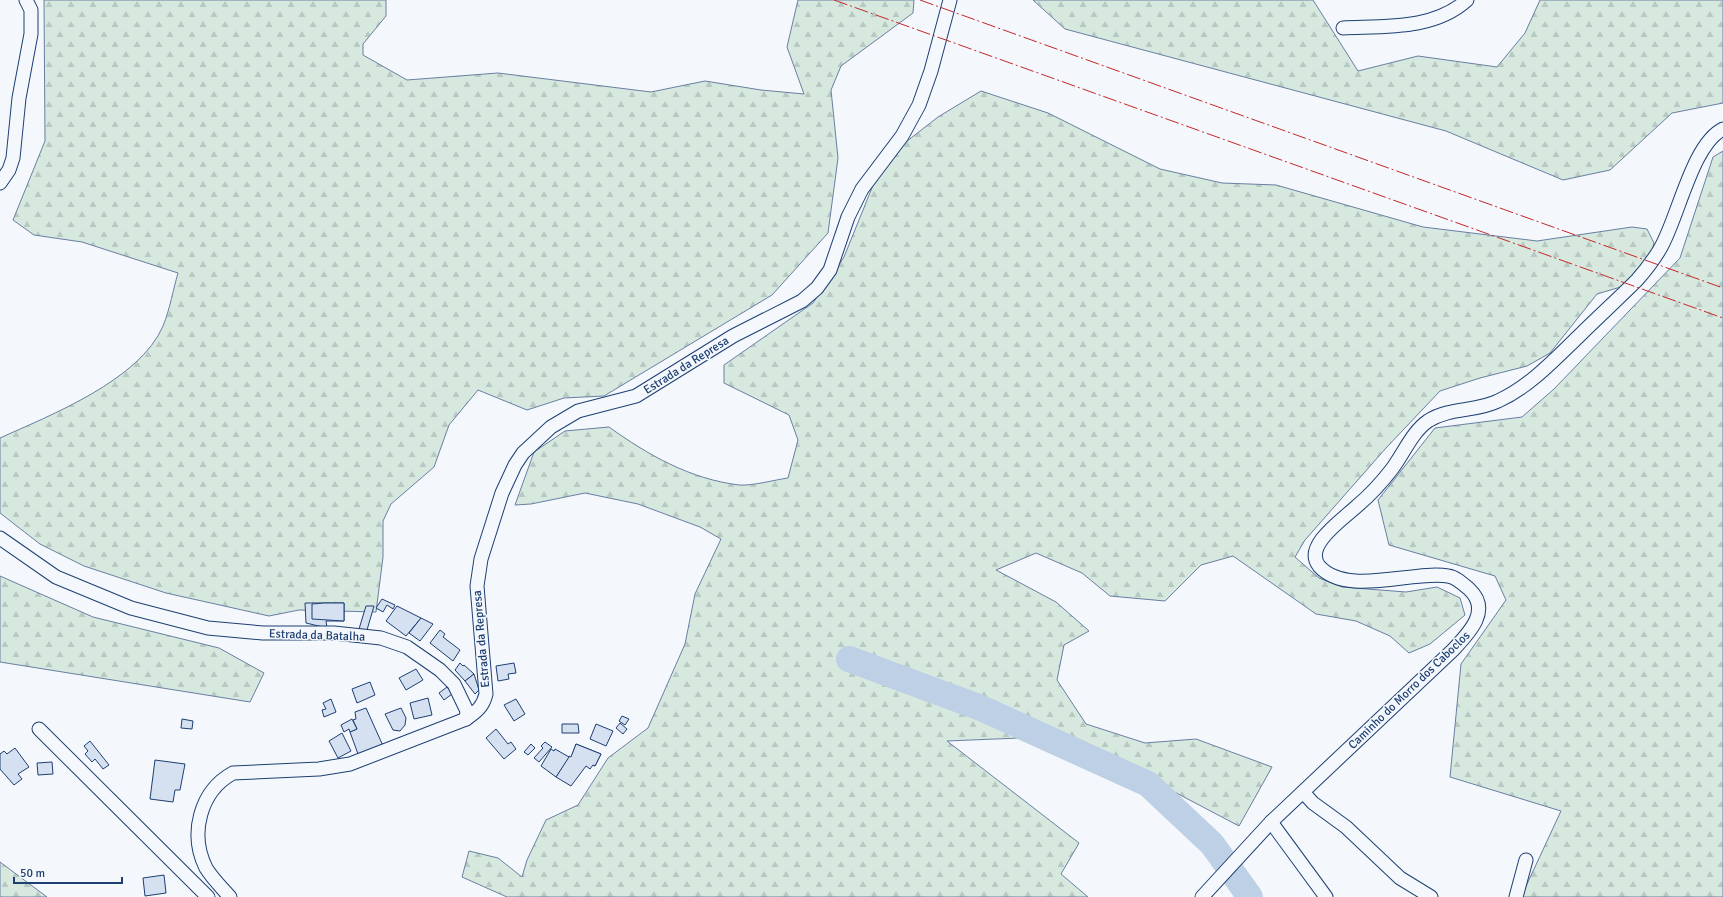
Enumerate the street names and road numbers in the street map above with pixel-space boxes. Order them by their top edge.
street label: Estrada da Represa [641,333,732,398]
street label: Estrada da Represa [470,590,493,688]
street label: Estrada da Batalha [269,626,365,645]
street label: Caminho do Morro dos Caboclos [1345,628,1473,753]

